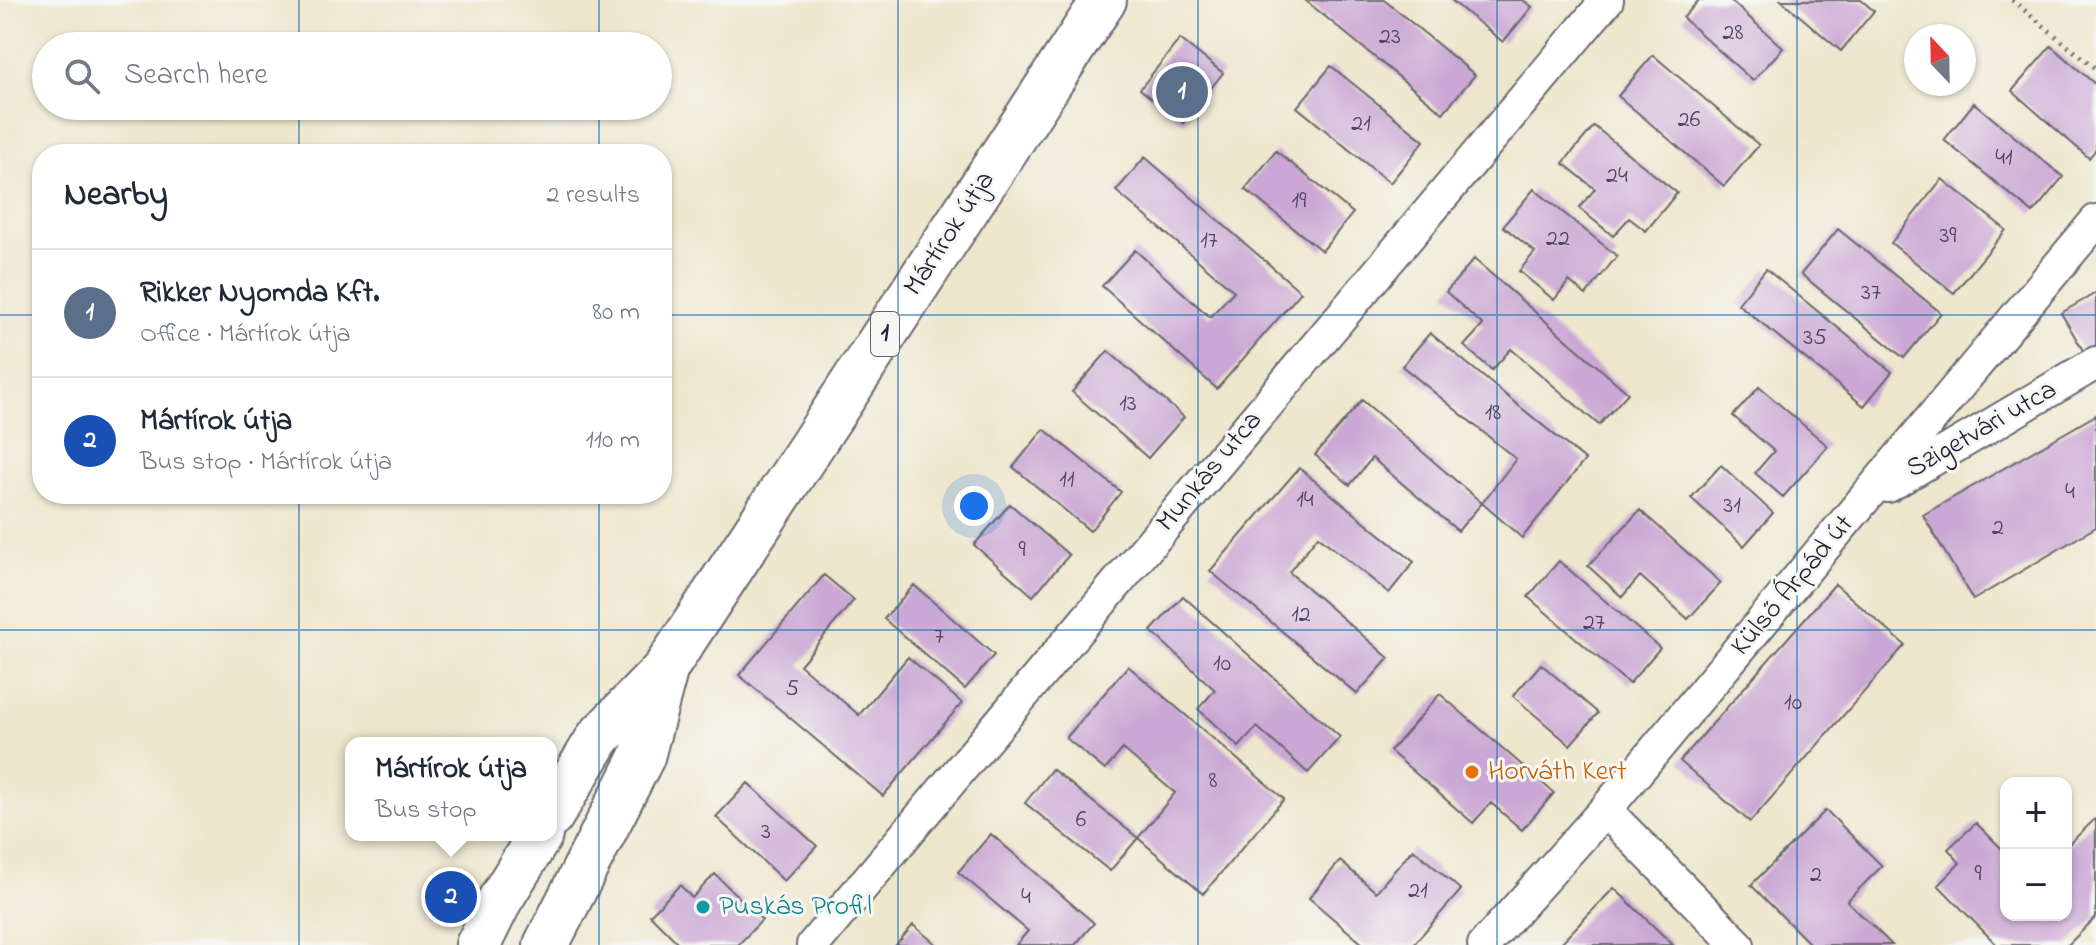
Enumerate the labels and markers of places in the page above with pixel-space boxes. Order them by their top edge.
pin: 1 [1156,62,1208,122]
place label: Horváth Kert [1488,752,1626,793]
marker: Horváth Kert [1463,763,1481,781]
pin: 2 [425,867,477,927]
place label: Puskás Profil [719,887,872,928]
marker: Puskás Profil [694,898,712,916]

